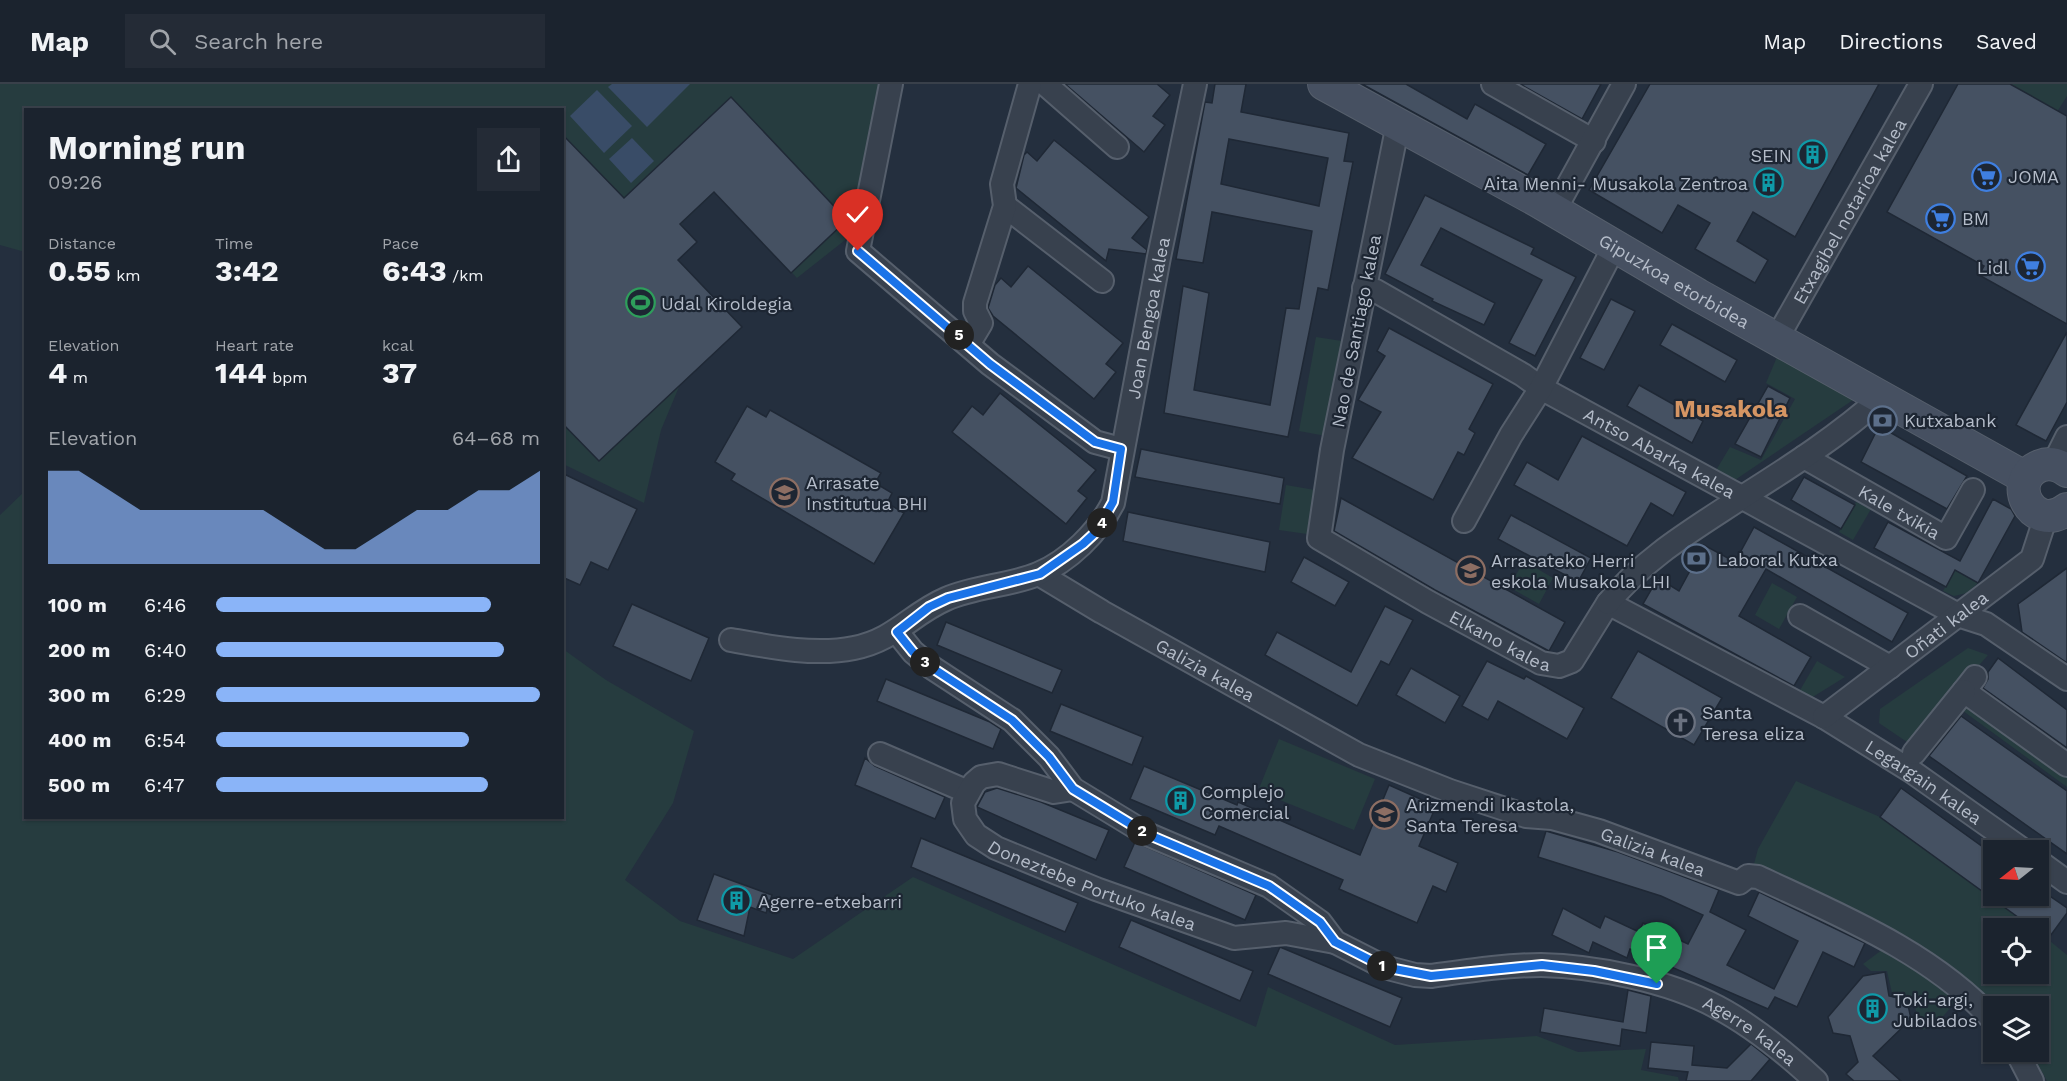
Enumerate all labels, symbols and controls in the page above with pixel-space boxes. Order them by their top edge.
search box [125,14,545,68]
text: Map [30,25,89,58]
icon: search [146,25,179,58]
text: Search here [194,29,323,54]
text: Map [1763,29,1806,54]
text: Directions [1839,29,1943,54]
text: Saved [1976,29,2037,54]
street label: Etxagibel notarioa kalea [1788,114,1910,308]
text: Morning run [48,128,245,167]
button: share [477,128,540,191]
building icon: SEIN [1797,139,1829,171]
place label: SEIN [1750,145,1792,166]
supermarket icon: JOMA [1971,160,2003,192]
place label: JOMA [2008,166,2059,187]
building icon: Aita Menni- Musakola Zentroa [1753,167,1785,199]
text: 09:26 [48,170,103,194]
place label: Aita Menni- Musakola Zentroa [1484,173,1748,194]
pin [832,189,883,251]
icon: check [841,198,874,231]
supermarket icon: BM [1925,202,1957,234]
place label: BM [1962,208,1989,229]
street label: Gipuzkoa etorbidea [1596,229,1754,332]
street label: Nao de Santiago kalea [1327,233,1385,429]
text: Distance [48,234,116,253]
text: Time [215,234,253,253]
text: Pace [382,234,419,253]
street label: Joan Bengoa kalea [1122,235,1173,401]
supermarket icon: Lidl [2014,251,2046,283]
text: 0.55 [48,253,111,288]
text: 3:42 [215,253,279,288]
text: 6:43 [382,253,447,288]
place label: Lidl [1977,257,2009,278]
text: km [111,266,141,285]
text: /km [447,266,484,285]
sports icon: Udal Kiroldegia [624,287,656,319]
place label: Udal Kiroldegia [661,293,792,314]
pin: 5 [944,320,974,350]
text: 5 [954,325,964,344]
text: Elevation [48,336,119,355]
text: Heart rate [215,336,294,355]
text: kcal [382,336,414,355]
text: 4 [48,355,67,390]
text: 144 [215,355,267,390]
text: 37 [382,355,417,390]
text: m [67,368,88,387]
text: bpm [267,368,307,387]
district label: Musakola [1674,395,1788,423]
street label: Antso Abarka kalea [1580,403,1739,502]
bank icon: Kutxabank [1867,404,1899,436]
place label: Kutxabank [1904,410,1996,431]
text: Elevation [48,426,137,450]
text: 64–68 m [452,426,540,450]
place label: Arrasate Institutua BHI [806,472,928,514]
school or university icon: Arrasate Institutua BHI [769,476,801,508]
street label: Kale txikia [1855,480,1944,543]
pin: 4 [1087,508,1117,538]
text: 4 [1097,513,1107,532]
bank icon: Laboral Kutxa [1680,543,1712,575]
place label: Laboral Kutxa [1717,549,1838,570]
place label: Arrasateko Herri eskola Musakola LHI [1491,550,1670,592]
school or university icon: Arrasateko Herri eskola Musakola LHI [1454,554,1486,586]
street label: Oñati kalea [1900,586,1992,663]
text: 100 m [48,593,107,617]
text: 6:46 [144,593,186,617]
street label: Elkano kalea [1446,605,1552,675]
street label: Galizia kalea [1152,634,1259,706]
text: 200 m [48,638,110,662]
text: 6:40 [144,638,187,662]
pin: 3 [910,647,940,677]
text: 3 [920,652,930,671]
text: 300 m [48,683,110,707]
text: 6:29 [144,683,186,707]
place label: Santa Teresa eliza [1702,702,1805,744]
church icon: Santa Teresa eliza [1665,706,1697,738]
text: 400 m [48,728,111,752]
text: 6:54 [144,728,186,752]
street label: Legargain kalea [1862,735,1986,828]
text: 500 m [48,773,110,797]
text: 6:47 [144,773,185,797]
place label: Complejo Comercial [1201,781,1290,823]
building icon: Complejo Comercial [1164,785,1196,817]
place label: Arizmendi Ikastola, Santa Teresa [1406,794,1574,836]
school or university icon: Arizmendi Ikastola, Santa Teresa [1369,798,1401,830]
pin: 2 [1127,816,1157,846]
text: 2 [1137,821,1147,840]
street label: Galizia kalea [1598,822,1708,880]
street label: Doneztebe Portuko kalea [984,835,1199,934]
north arrow [1983,840,2049,906]
map controls [1983,840,2049,1062]
building icon: Agerre-etxebarri [721,885,753,917]
place label: Agerre-etxebarri [758,891,902,912]
button: locate [1983,918,2049,984]
pin [1631,922,1682,984]
icon: arrive [1640,931,1673,964]
pin: 1 [1367,951,1397,981]
text: 1 [1379,956,1385,975]
place label: Toki-argi, Jubilados [1893,989,1977,1031]
street label: Agerre kalea [1700,991,1801,1069]
building icon: Toki-argi, Jubilados [1856,993,1888,1025]
button: layers [1983,996,2049,1062]

